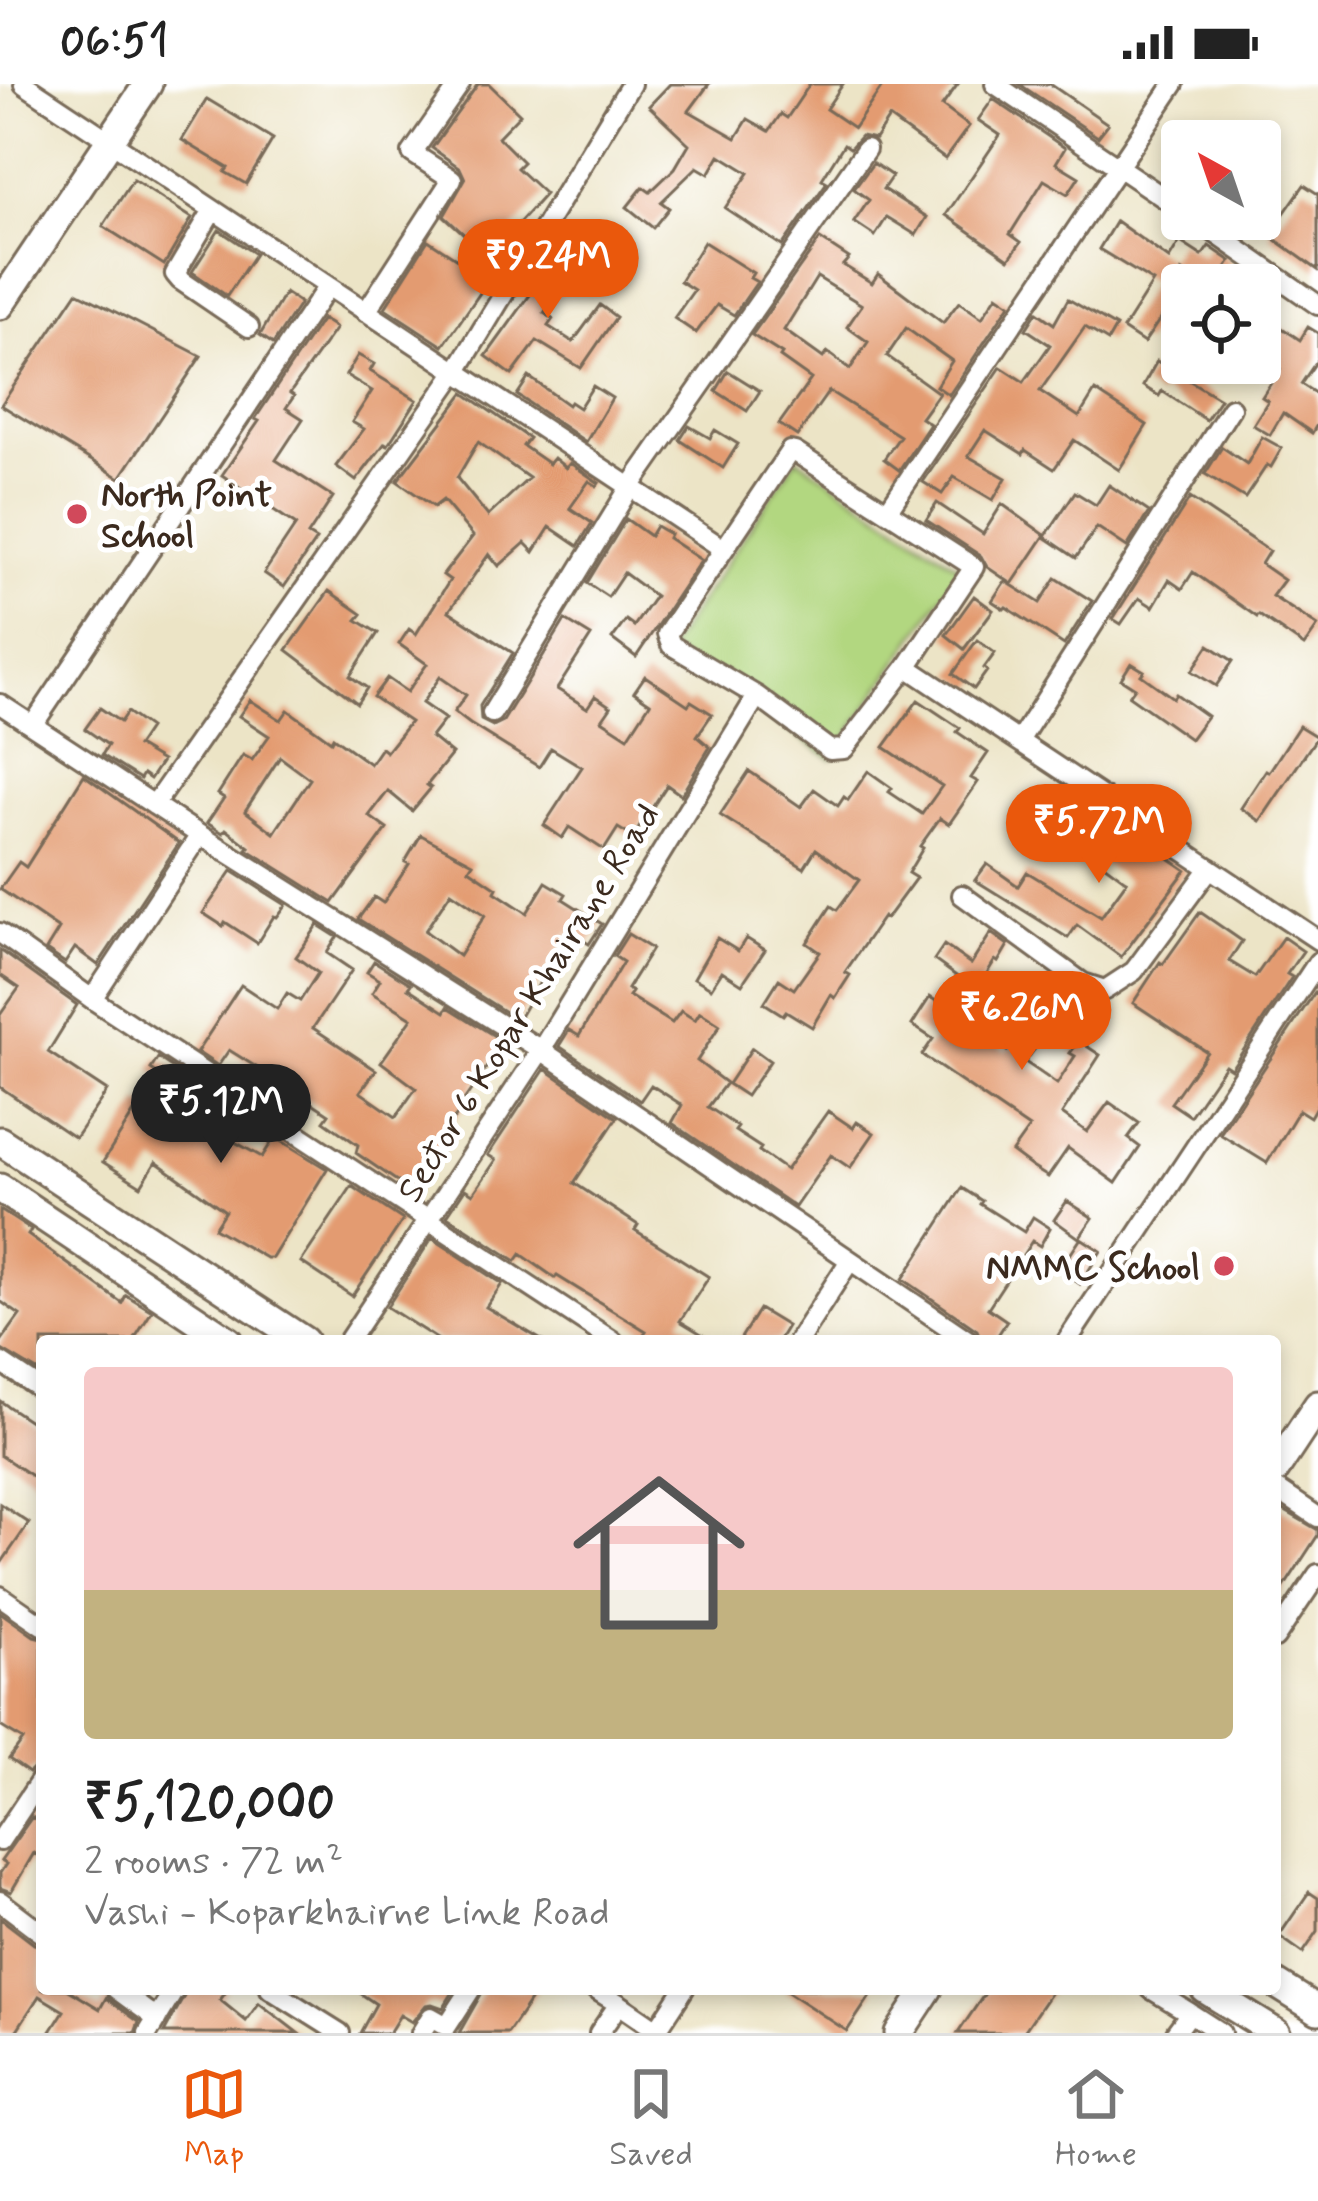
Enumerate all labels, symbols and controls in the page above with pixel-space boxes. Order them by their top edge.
text: 06:51 [60,13,168,72]
north arrow [1161,120,1281,240]
map controls [1161,120,1281,384]
pin: ₹9.24M [450,219,646,321]
text: ₹9.24M [485,232,611,283]
button: locate [1161,264,1281,384]
place label: North Point School [101,473,272,561]
marker: North Point School [64,501,90,527]
pin: ₹5.72M [1001,784,1197,886]
street label: Sector 6 Kopar Khairane Road [388,796,672,1212]
text: ₹5.72M [1033,797,1165,848]
pin: ₹6.26M [924,971,1120,1073]
text: ₹6.26M [959,984,1085,1035]
pin: ₹5.12M [123,1064,319,1166]
text: ₹5.12M [158,1077,284,1128]
place label: NMMC School [986,1246,1200,1293]
marker: NMMC School [1211,1253,1237,1279]
icon: home [551,1445,767,1661]
text: ₹5,120,000 [84,1771,335,1837]
text: 2 rooms · 72 m² [84,1837,343,1888]
text: Vashi - Koparkhairne Link Road [84,1888,610,1939]
tab: Map [181,2061,247,2177]
tab: Saved [609,2061,693,2177]
tab: Home [1055,2061,1137,2177]

